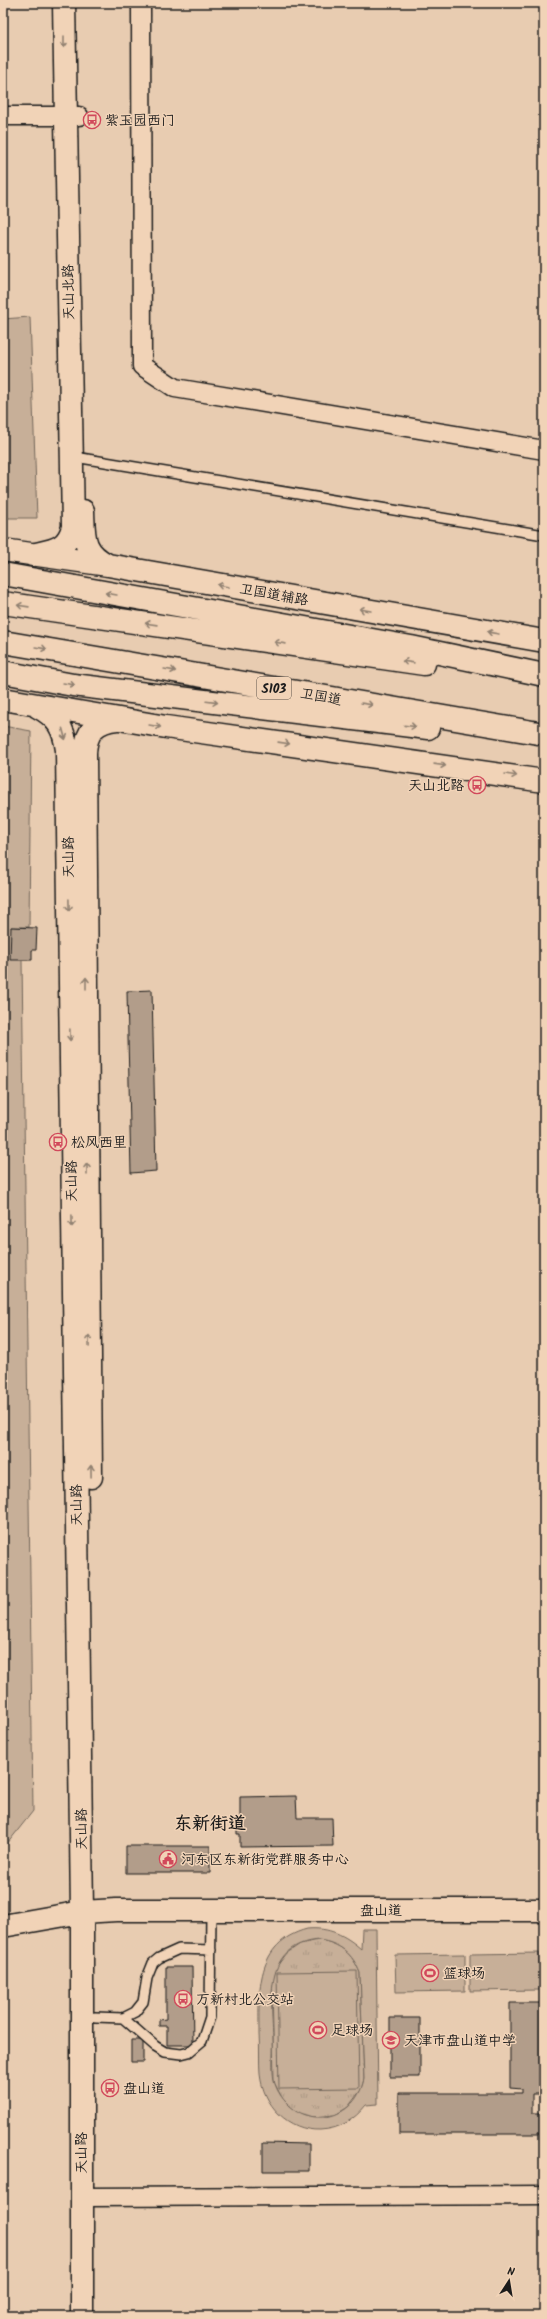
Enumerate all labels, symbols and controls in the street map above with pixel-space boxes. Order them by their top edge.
one-way arrow [60,35,68,48]
bus stop icon: 紫玉园西门 [82,110,102,130]
place label: 紫玉园西门 [105,110,175,132]
street label: 天山北路 [58,264,80,320]
street label: 卫国道辅路 [237,578,310,612]
one-way arrow [217,581,230,589]
one-way arrow [105,589,118,597]
one-way arrow [17,602,30,610]
one-way arrow [359,606,372,614]
one-way arrow [145,620,158,628]
one-way arrow [487,628,500,636]
one-way arrow [274,639,287,647]
one-way arrow [35,645,48,653]
one-way arrow [402,658,415,666]
one-way arrow [163,666,176,674]
road number: S103 [257,677,291,699]
one-way arrow [62,680,75,688]
street label: 卫国道 [298,683,343,711]
one-way arrow [205,699,218,706]
one-way arrow [360,700,373,708]
one-way arrow [148,722,161,730]
one-way arrow [403,722,416,730]
one-way arrow [61,727,68,740]
one-way arrow [277,739,290,747]
one-way arrow [433,761,446,769]
one-way arrow [504,771,517,779]
place label: 天山北路 [408,775,464,797]
bus stop icon: 天山北路 [467,775,487,795]
street label: 天山路 [58,836,80,878]
one-way arrow [65,898,73,911]
one-way arrow [82,977,90,990]
one-way arrow [66,1028,74,1041]
bus stop icon: 松风西里 [48,1132,68,1152]
place label: 松风西里 [71,1132,127,1154]
street label: 天山路 [61,1160,83,1202]
one-way arrow [83,1163,91,1176]
one-way arrow [68,1214,76,1227]
one-way arrow [85,1335,93,1348]
one-way arrow [87,1465,95,1478]
street label: 天山路 [66,1484,88,1526]
street label: 天山路 [71,1808,93,1850]
district label: 东新街道 [174,1810,246,1839]
public building icon: 河东区东新街党群服务中心 [158,1849,178,1869]
place label: 河东区东新街党群服务中心 [181,1849,349,1871]
street label: 盘山道 [360,1900,402,1922]
sports icon: 篮球场 [420,1963,440,1983]
place label: 篮球场 [443,1963,485,1985]
bus stop icon: 万新村北公交站 [173,1989,193,2009]
place label: 万新村北公交站 [196,1989,294,2011]
sports icon: 足球场 [308,2020,328,2040]
place label: 足球场 [331,2020,373,2042]
school or university icon: 天津市盘山道中学 [381,2030,401,2050]
place label: 天津市盘山道中学 [404,2030,516,2052]
bus stop icon: 盘山道 [100,2078,120,2098]
place label: 盘山道 [123,2078,165,2100]
street label: 天山路 [71,2132,93,2174]
north arrow [489,2261,529,2301]
text: N [506,2263,516,2282]

